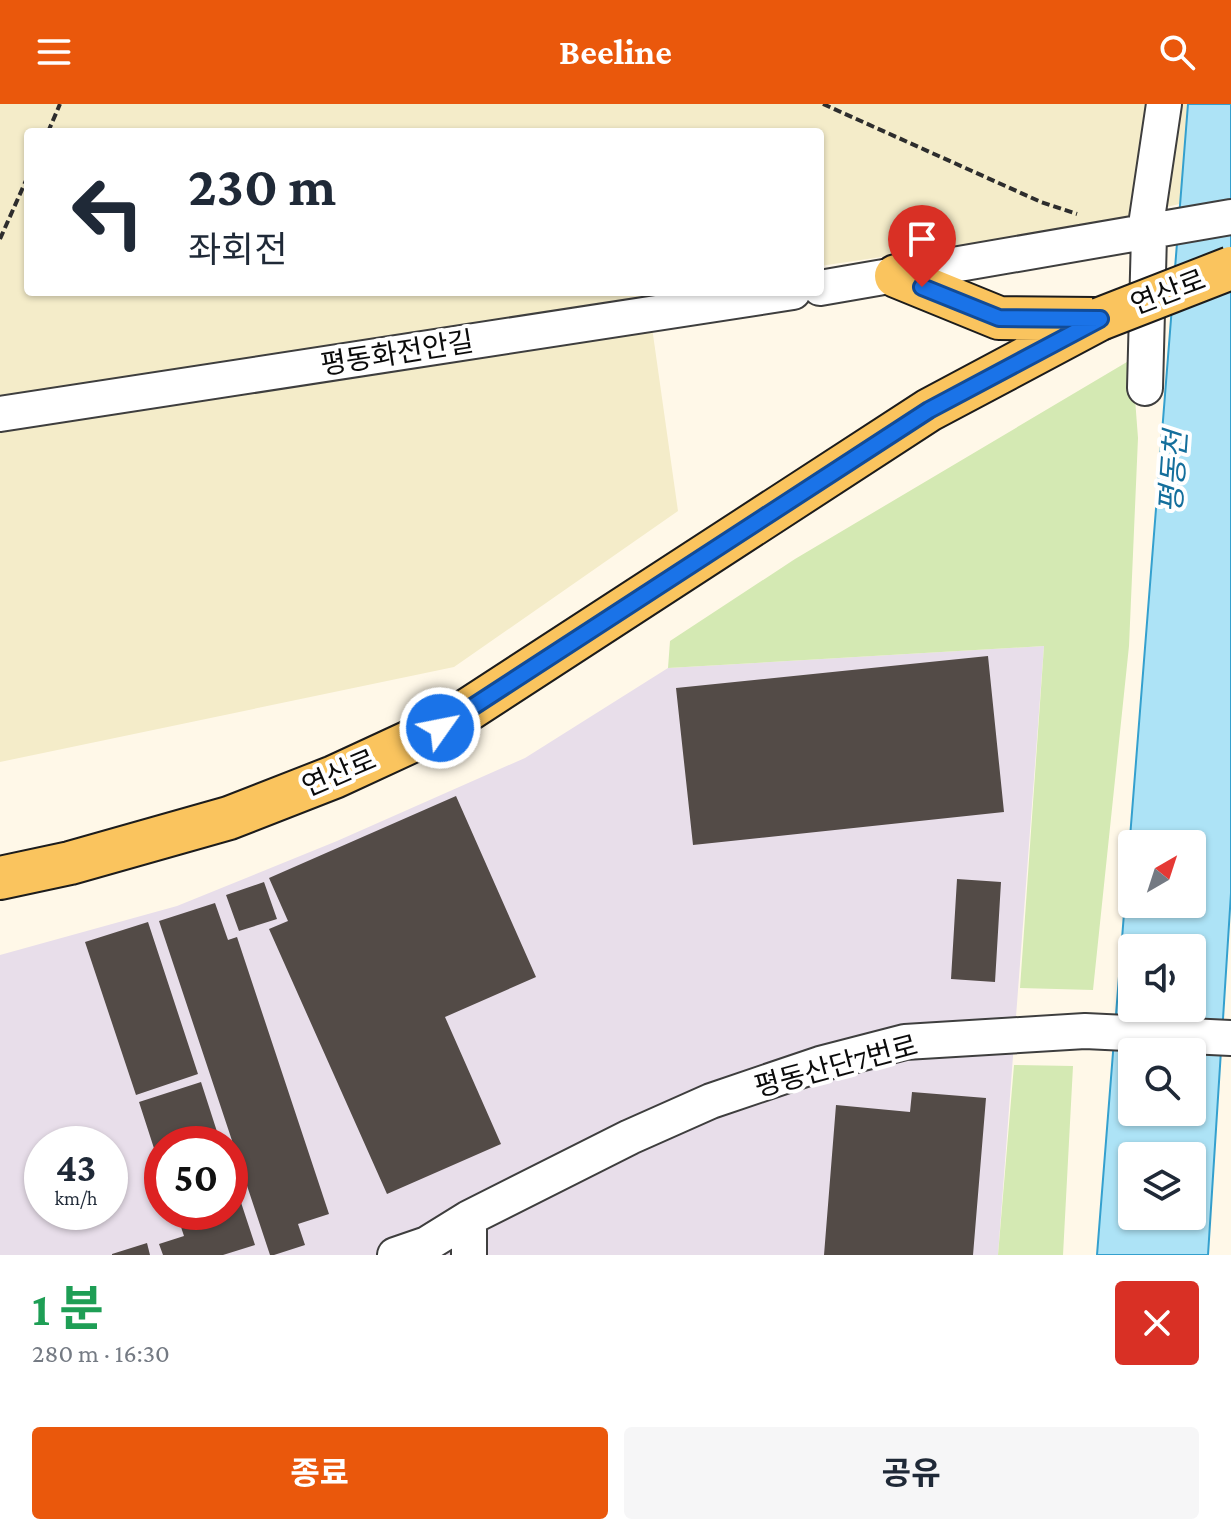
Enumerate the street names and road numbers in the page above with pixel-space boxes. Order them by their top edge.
street label: 연산로 [1126,264,1210,320]
street label: 평동화전안길 [318,326,476,380]
street label: 연산로 [297,744,381,802]
street label: 평동산단7번로 [751,1029,921,1103]

